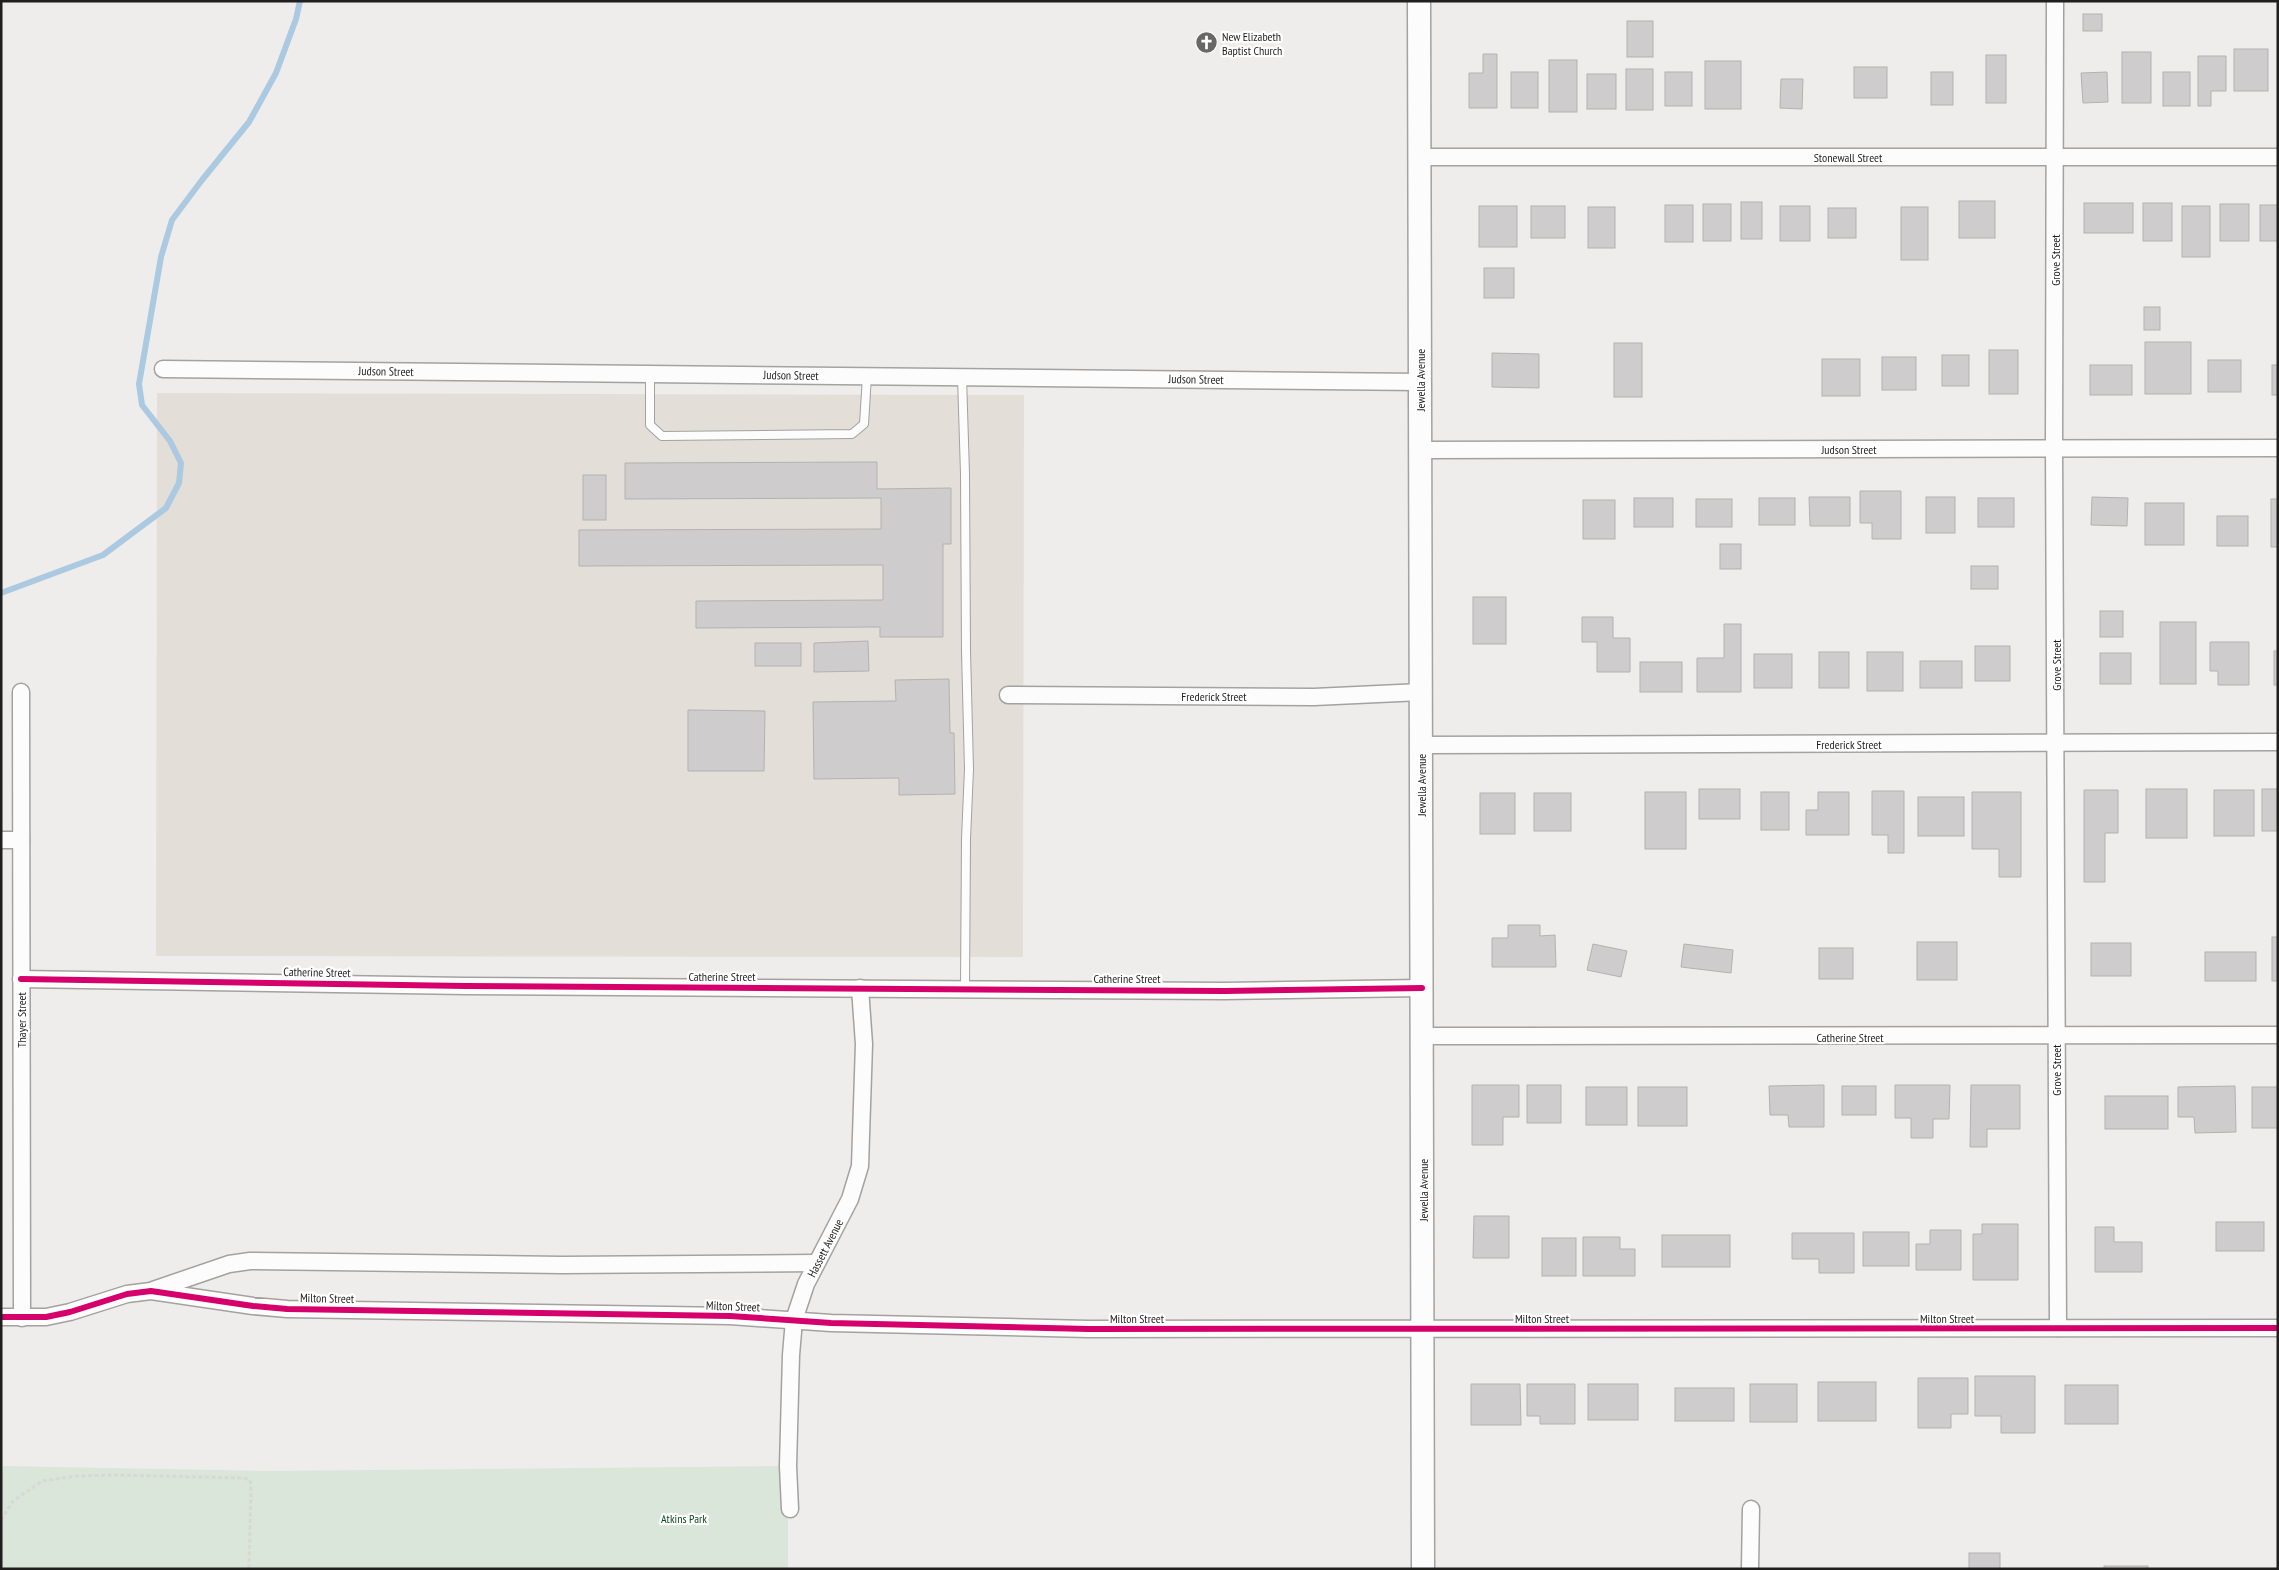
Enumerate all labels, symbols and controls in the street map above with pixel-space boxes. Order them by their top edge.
place label: New Elizabeth Baptist Church [1222,29,1282,58]
church icon: New Elizabeth Baptist Church [1194,31,1218,55]
street label: Stonewall Street [1814,150,1883,165]
street label: Grove Street [2048,234,2063,286]
street label: Jewella Avenue [1413,349,1428,412]
street label: Judson Street [357,363,414,379]
street label: Judson Street [762,367,819,383]
street label: Judson Street [1167,371,1224,387]
street label: Judson Street [1820,442,1877,457]
street label: Grove Street [2049,639,2064,691]
street label: Frederick Street [1181,689,1247,704]
street label: Frederick Street [1816,737,1882,752]
street label: Jewella Avenue [1414,754,1429,817]
street label: Catherine Street [283,964,351,980]
street label: Catherine Street [688,969,756,984]
street label: Catherine Street [1093,971,1161,986]
street label: Thayer Street [14,992,29,1048]
street label: Catherine Street [1816,1030,1884,1045]
street label: Grove Street [2049,1044,2064,1096]
street label: Jewella Avenue [1416,1159,1431,1222]
street label: Hassett Avenue [804,1216,846,1280]
street label: Milton Street [300,1290,355,1306]
street label: Milton Street [706,1298,761,1314]
street label: Milton Street [1110,1311,1165,1326]
street label: Milton Street [1515,1311,1570,1326]
street label: Milton Street [1920,1311,1975,1326]
park label: Atkins Park [661,1511,707,1526]

